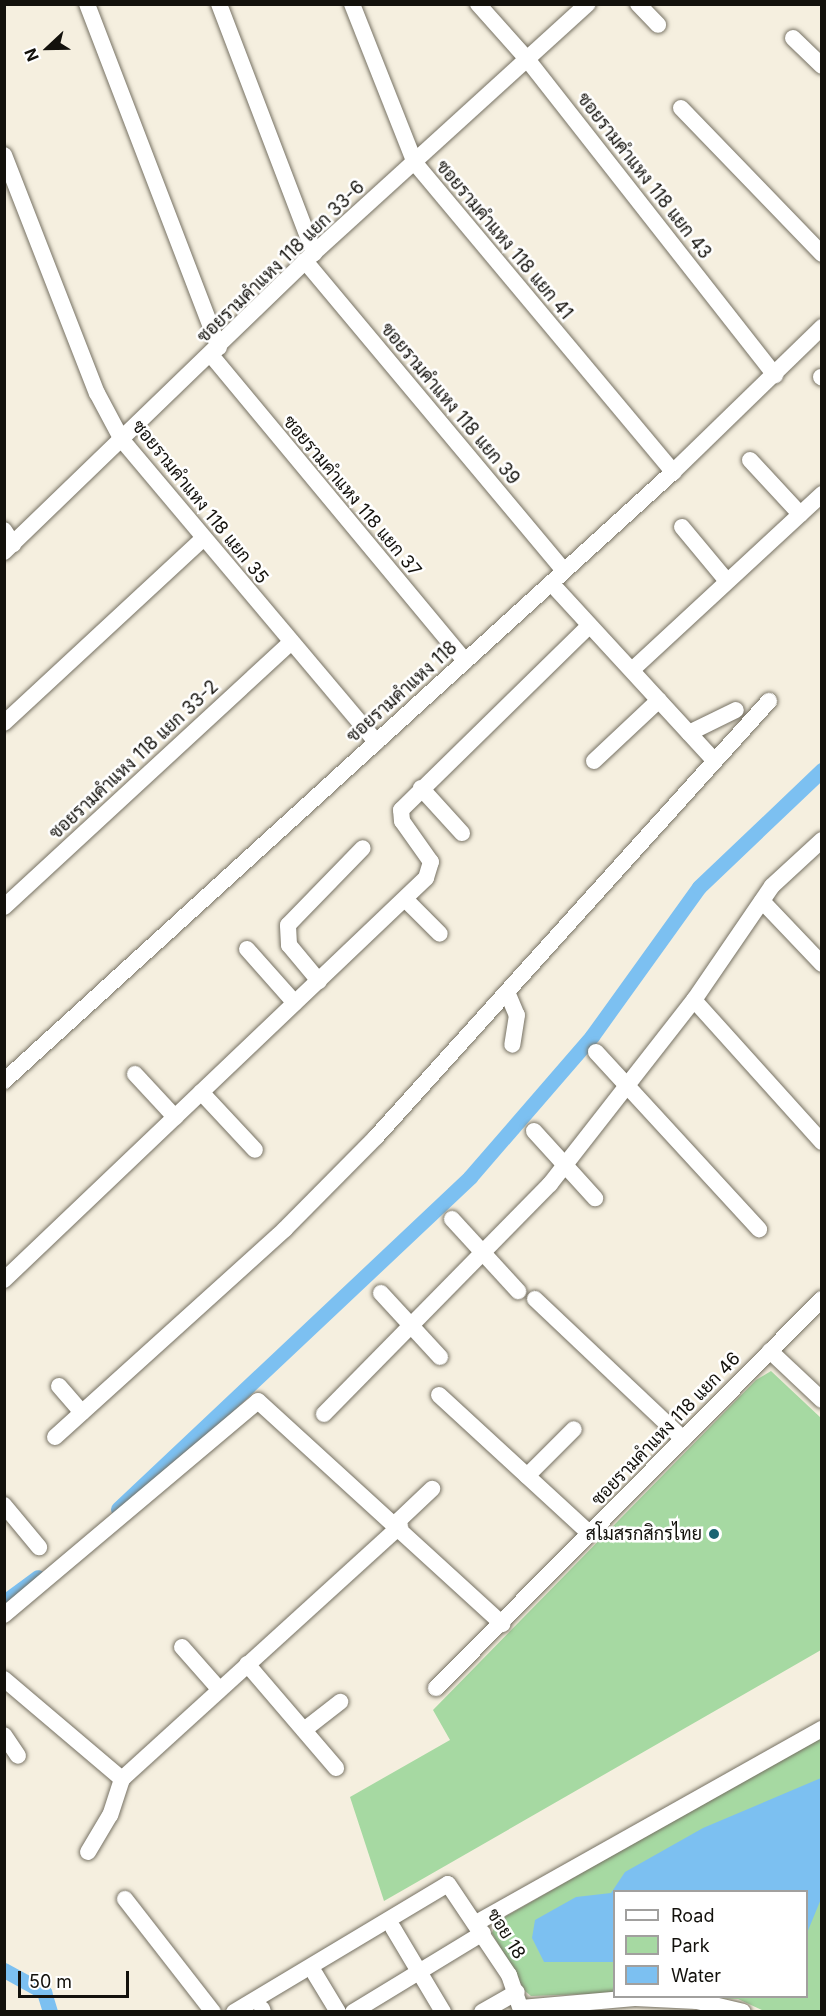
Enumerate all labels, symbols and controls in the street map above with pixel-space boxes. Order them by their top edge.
north arrow [18,18,78,78]
text: N [20,45,43,64]
street label: ซอยรามคำแหง 118 แยก 43 [572,89,716,263]
street label: ซอยรามคำแหง 118 แยก 41 [431,156,577,324]
street label: ซอยรามคำแหง 118 แยก 33-6 [193,176,369,348]
street label: ซอยรามคำแหง 118 แยก 39 [376,319,524,489]
street label: ซอยรามคำแหง 118 แยก 37 [278,411,426,581]
street label: ซอยรามคำแหง 118 แยก 35 [127,416,273,588]
street label: ซอยรามคำแหง 118 [342,637,462,747]
street label: ซอยรามคำแหง 118 แยก 33-2 [45,676,223,844]
street label: ซอยรามคำแหง 118 แยก 46 [587,1348,745,1510]
place label: สโมสรกสิกรไทย [586,1523,702,1545]
marker: สโมสรกสิกรไทย [707,1527,721,1541]
legend [613,1890,808,1998]
street label: ซอย 18 [482,1905,530,1963]
text: Road [671,1905,714,1926]
text: Park [671,1935,710,1956]
scale bar [21,1959,132,1997]
text: Water [671,1965,721,1986]
text: 50 m [29,1971,72,1992]

